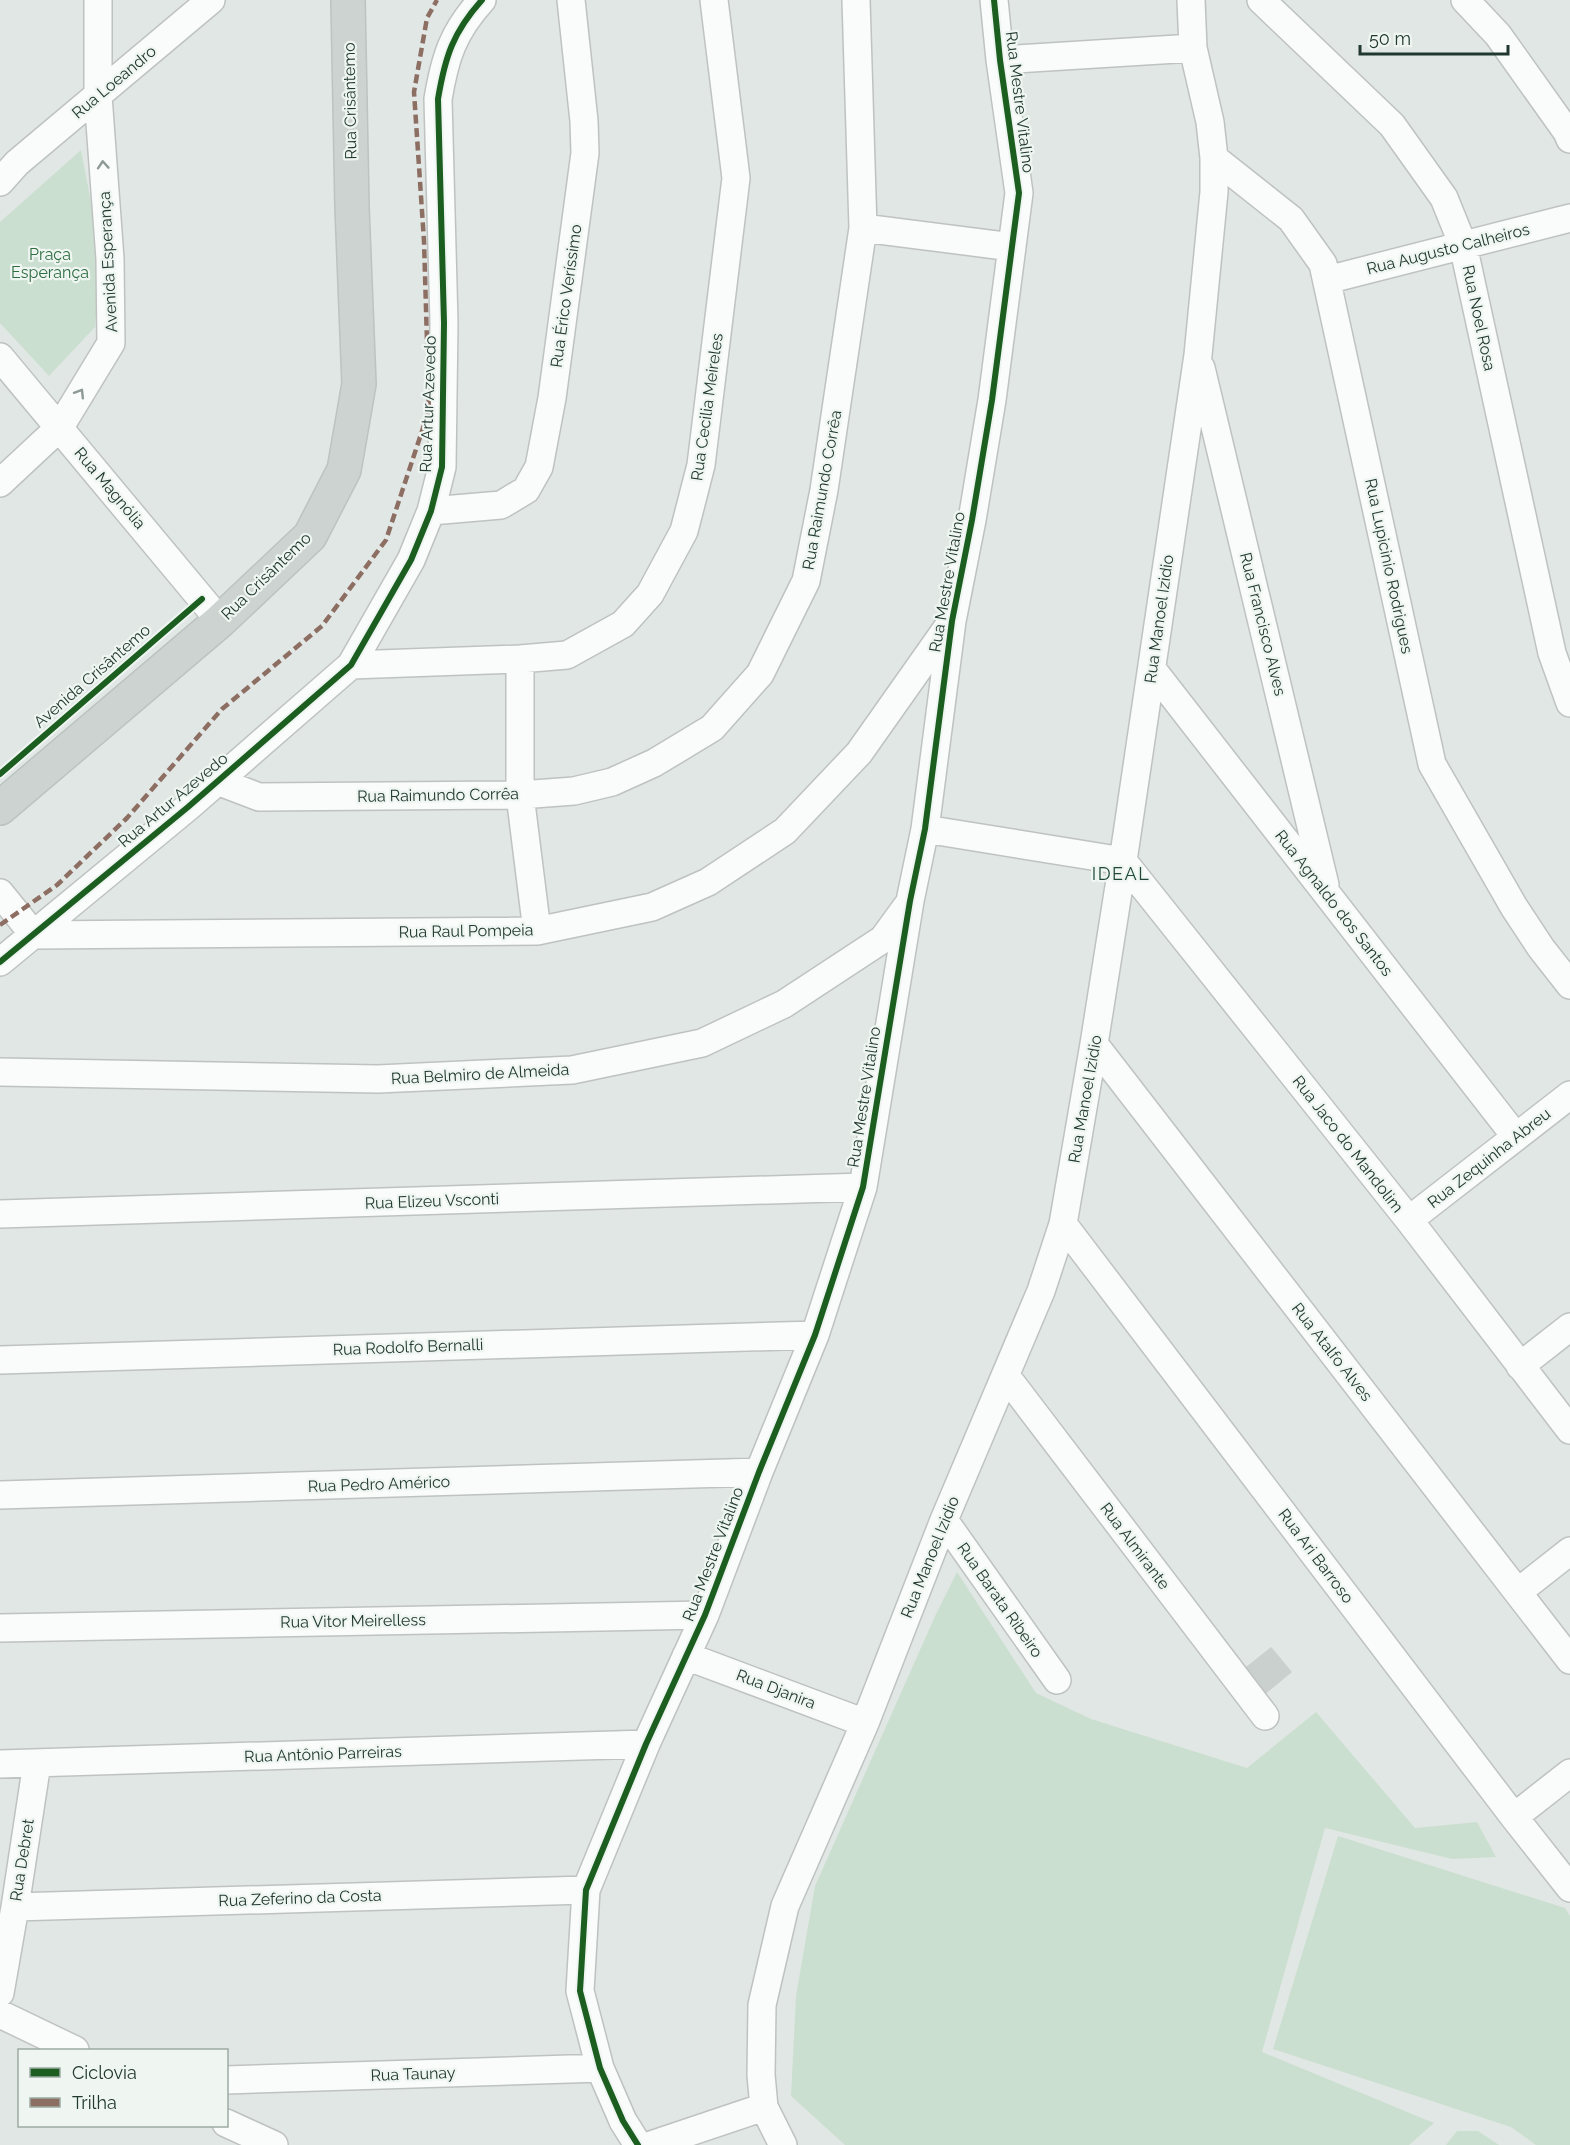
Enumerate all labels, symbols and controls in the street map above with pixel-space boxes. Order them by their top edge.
scale bar [1360,18,1508,56]
text: 50 m [1369,28,1411,49]
street label: Rua Mestre Vitalino [1002,30,1038,174]
street label: Rua Loeandro [68,41,160,123]
street label: Rua Crisântemo [339,42,361,160]
one-way arrow [97,161,110,170]
street label: Avenida Esperança [95,191,121,333]
street label: Rua Augusto Calheiros [1365,220,1532,278]
street label: Rua Érico Veríssimo [546,223,585,369]
park label: Praça Esperança [11,245,89,282]
street label: Rua Noel Rosa [1458,263,1500,373]
street label: Rua Cecilia Meireles [687,332,727,482]
street label: Rua Artur Azevedo [416,335,440,473]
one-way arrow [73,389,85,399]
street label: Rua Raimundo Corrêa [799,409,845,571]
street label: Rua Magnólia [70,443,150,533]
street label: Rua Lupicinio Rodrigues [1361,477,1417,656]
street label: Rua Mestre Vitalino [925,510,969,654]
street label: Rua Crisântemo [217,528,315,624]
street label: Rua Francisco Alves [1236,550,1290,698]
street label: Rua Manoel Izidio [1141,553,1177,685]
street label: Avenida Crisântemo [30,620,154,732]
street label: Rua Artur Azevedo [114,749,232,851]
street label: Rua Raimundo Corrêa [357,784,519,806]
street label: Rua Agnaldo dos Santos [1271,826,1397,980]
district label: IDEAL [1092,863,1150,884]
street label: Rua Raul Pompeia [399,920,533,942]
street label: Rua Mestre Vitalino [843,1025,885,1169]
street label: Rua Manoel Izidio [1064,1033,1106,1165]
street label: Rua Belmiro de Almeida [390,1060,570,1088]
street label: Rua Jaco do Mandolim [1289,1072,1407,1216]
street label: Rua Zequinha Abreu [1424,1104,1554,1212]
street label: Rua Elizeu Vsconti [365,1189,499,1213]
street label: Rua Atalfo Alves [1288,1299,1376,1405]
street label: Rua Rodolfo Bernalli [332,1335,484,1359]
street label: Rua Pedro Américo [307,1472,451,1496]
street label: Rua Mestre Vitalino [679,1484,747,1624]
street label: Rua Manoel Izidio [897,1493,963,1621]
street label: Rua Almirante [1096,1499,1174,1593]
street label: Rua Ari Barroso [1274,1505,1358,1607]
street label: Rua Barata Ribeiro [953,1539,1047,1661]
street label: Rua Vitor Meirelless [280,1610,426,1632]
street label: Rua Djanira [734,1665,818,1713]
street label: Rua Antônio Parreiras [244,1742,402,1766]
street label: Rua Debret [6,1817,38,1903]
street label: Rua Zeferino da Costa [218,1886,382,1910]
legend [18,2049,228,2127]
text: Ciclovia [72,2062,137,2083]
street label: Rua Taunay [370,2063,456,2085]
text: Trilha [72,2092,117,2113]

